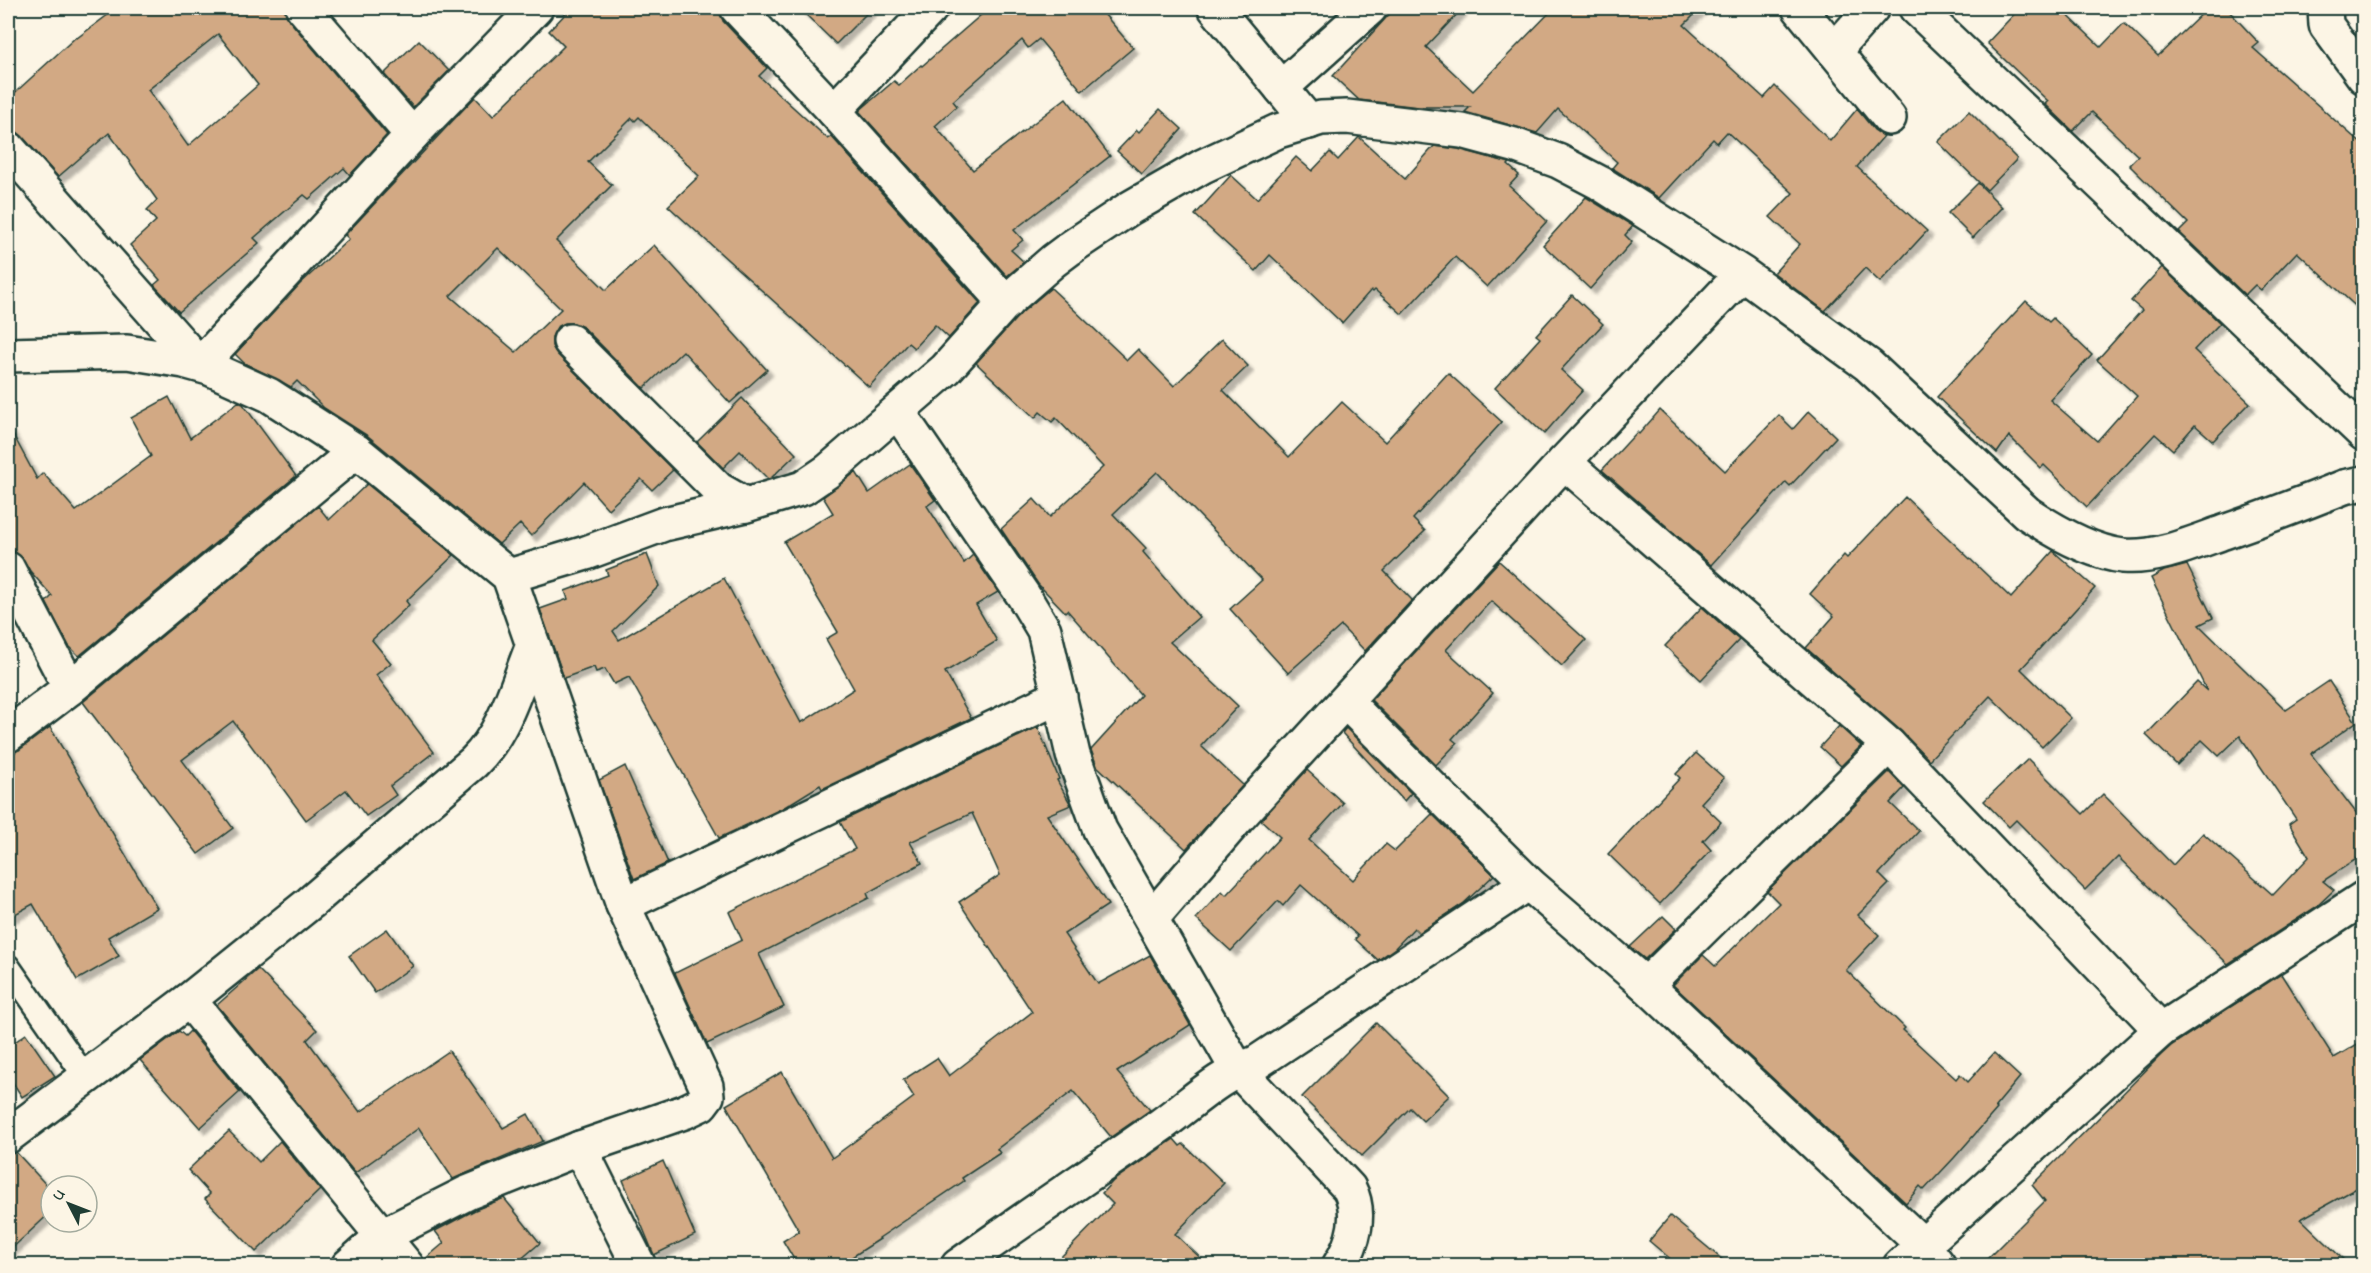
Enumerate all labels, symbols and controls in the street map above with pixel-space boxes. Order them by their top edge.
north arrow [39,1174,99,1234]
text: U [47,1184,72,1207]

